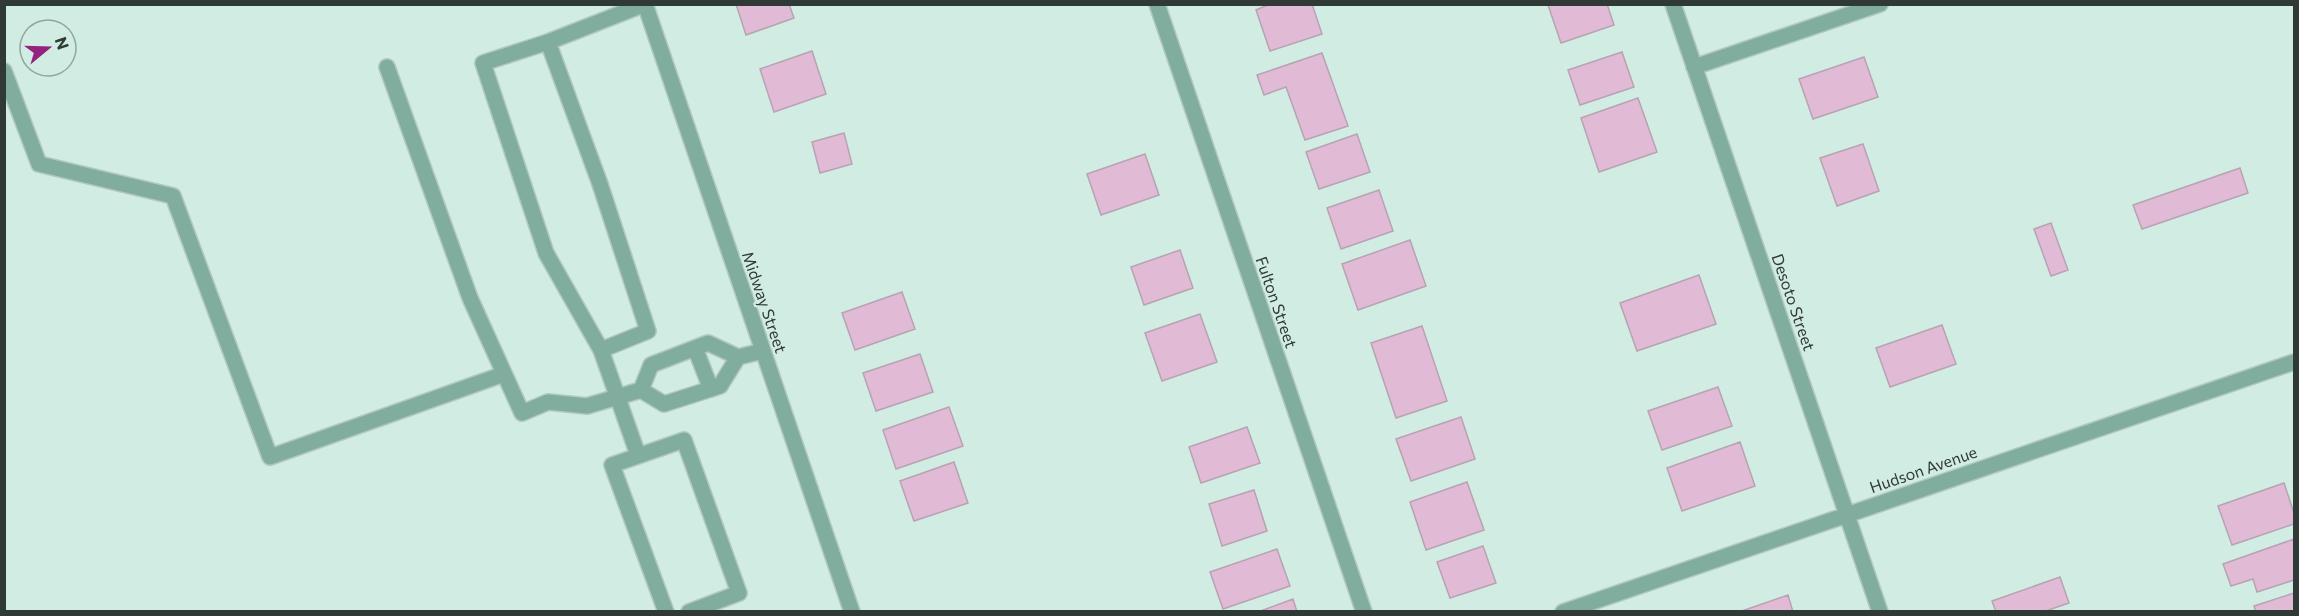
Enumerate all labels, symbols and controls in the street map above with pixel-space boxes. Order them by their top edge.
north arrow [18,18,78,78]
text: N [52,34,74,52]
street label: Midway Street [739,249,791,356]
street label: Desoto Street [1769,251,1820,353]
street label: Fulton Street [1252,254,1302,351]
street label: Hudson Avenue [1867,442,1979,496]

